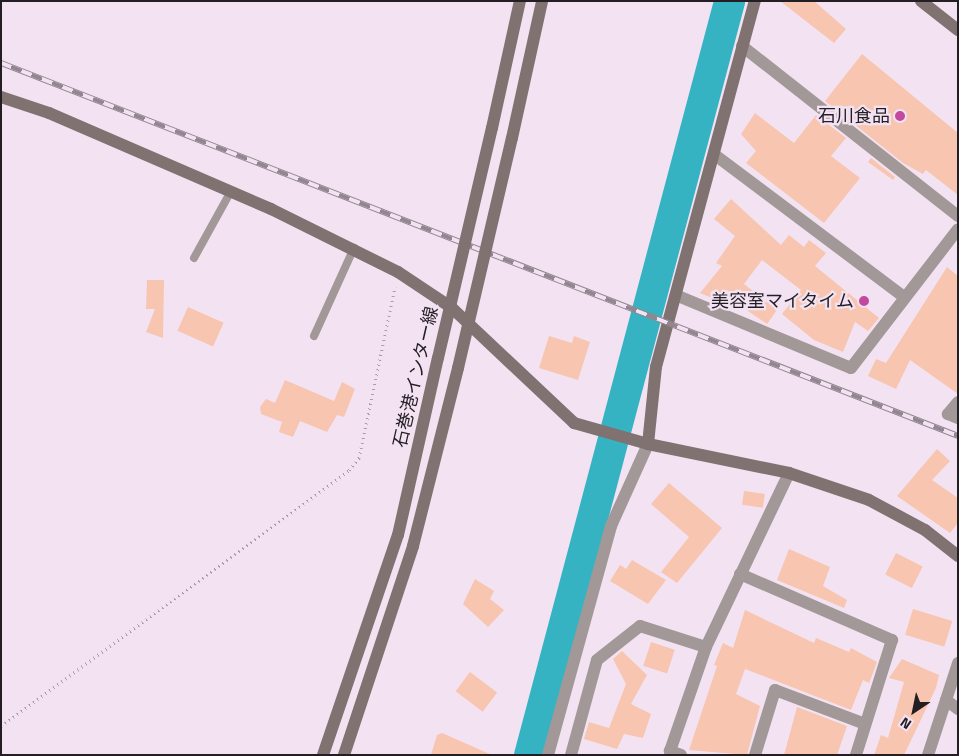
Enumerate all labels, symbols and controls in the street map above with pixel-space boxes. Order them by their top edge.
place label: 石川食品 [818,105,890,127]
marker: 石川食品 [894,110,906,122]
place label: 美容室マイタイム [710,290,854,312]
marker: 美容室マイタイム [858,295,870,307]
street label: 石巻港インター線 [389,304,443,450]
north arrow [889,686,939,736]
text: N [895,712,915,735]

